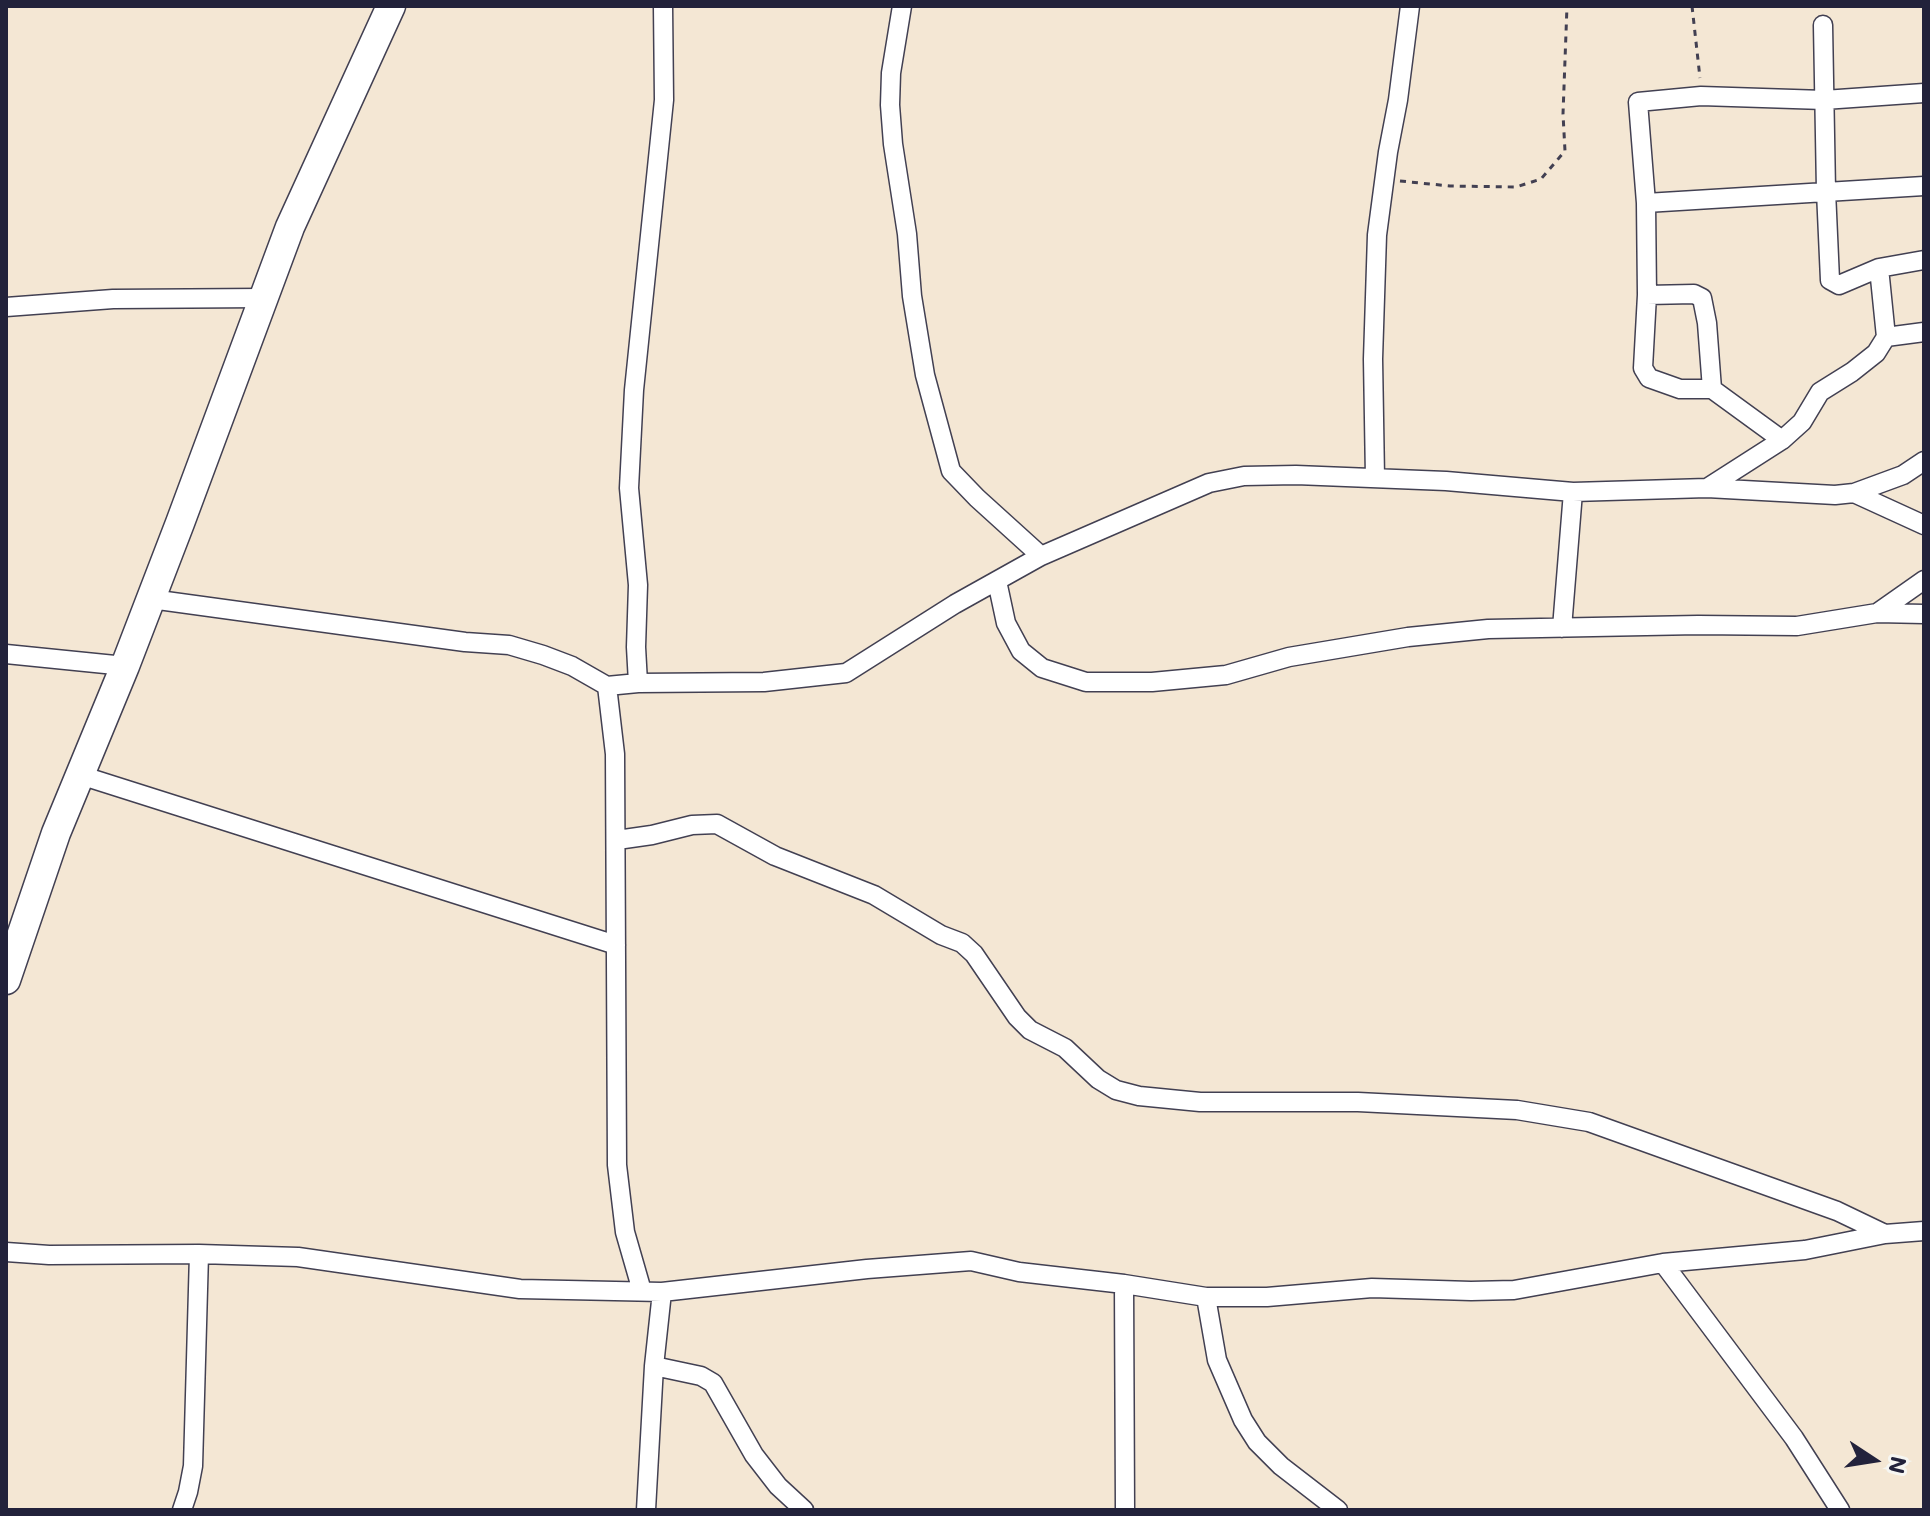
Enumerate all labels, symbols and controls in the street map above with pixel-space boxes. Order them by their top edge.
north arrow [1834,1420,1914,1500]
text: N [1882,1454,1914,1476]

